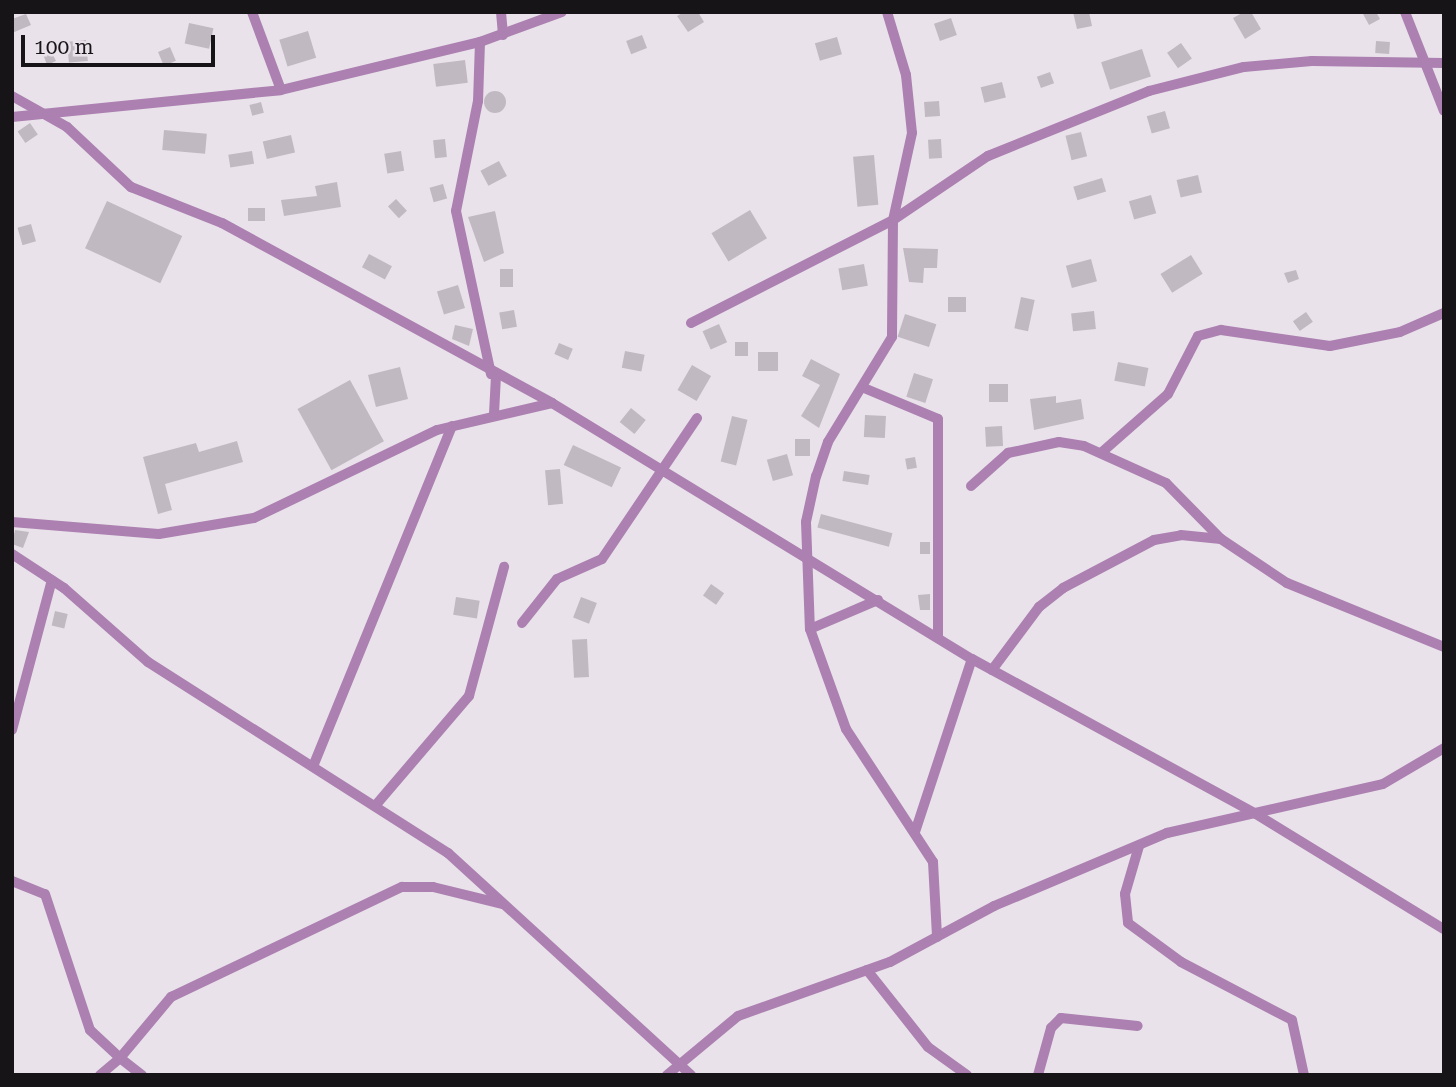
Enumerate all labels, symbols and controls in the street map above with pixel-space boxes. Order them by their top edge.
scale bar [24,21,219,65]
text: 100 m [34,35,94,59]

